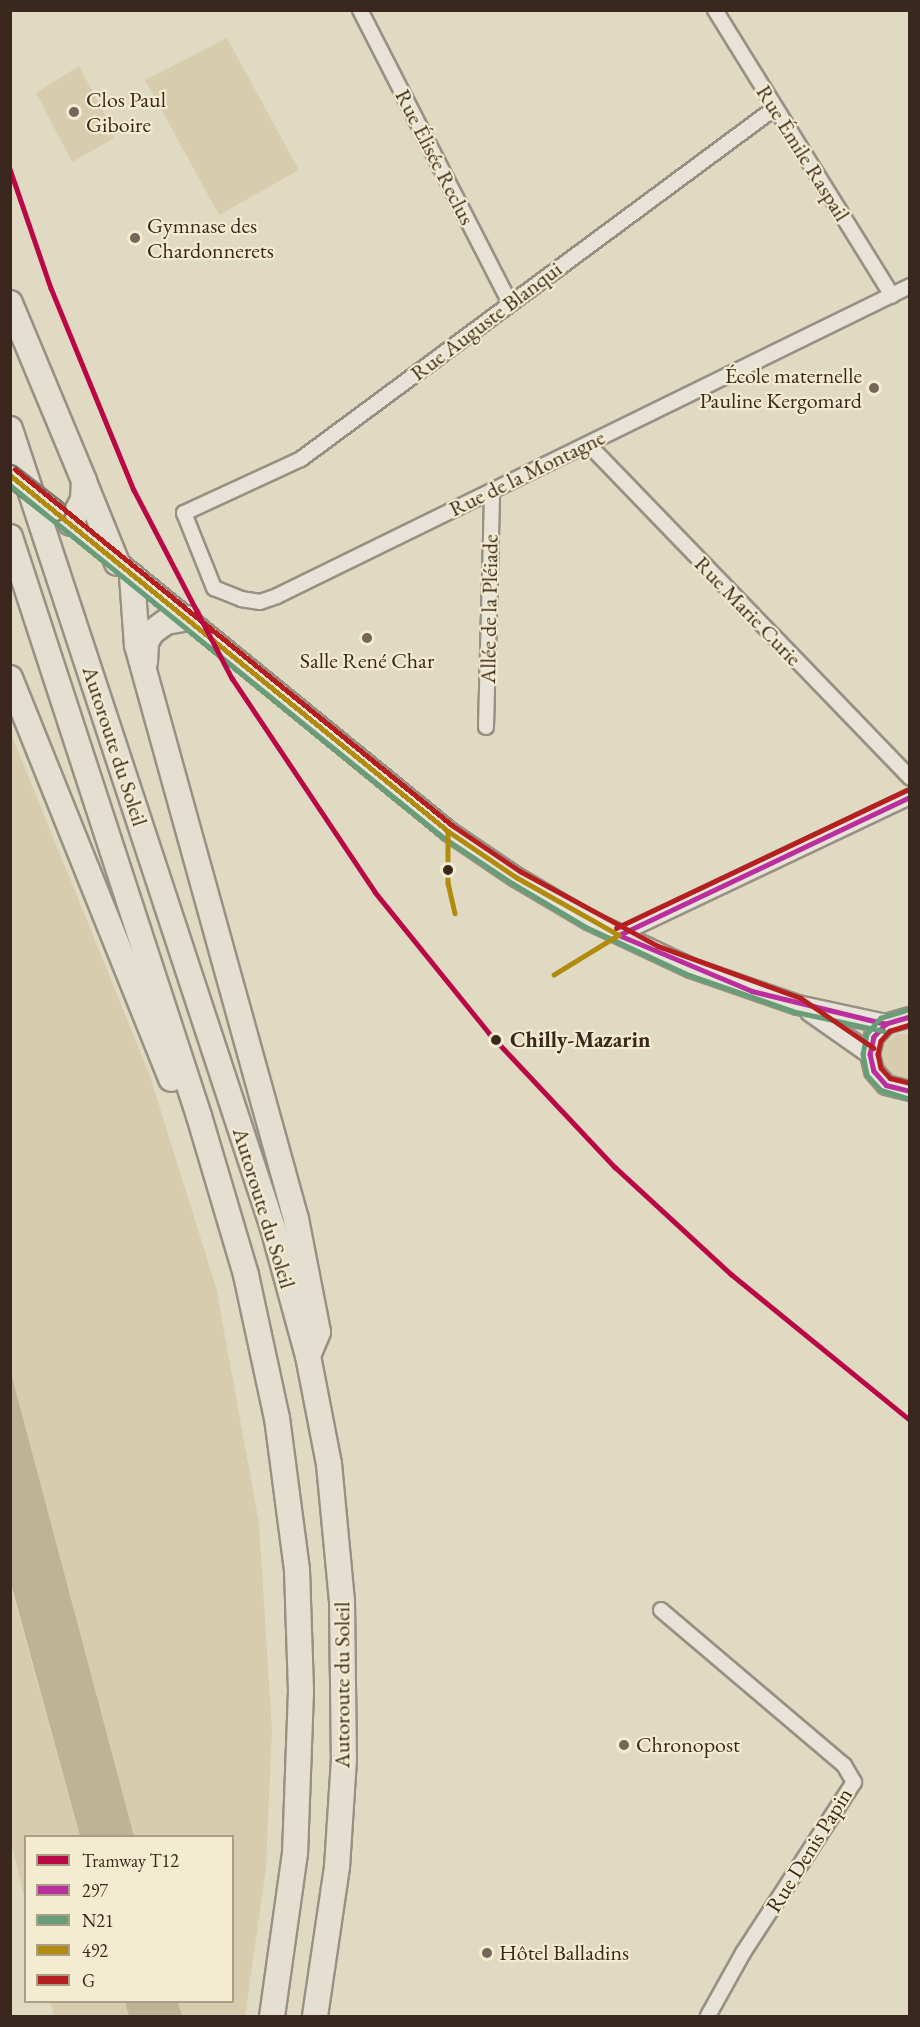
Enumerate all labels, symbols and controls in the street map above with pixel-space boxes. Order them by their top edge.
street label: Rue Émile Raspail [751,80,855,226]
street label: Rue Élisée Reclus [389,85,481,229]
place label: Clos Paul Giboire [86,86,166,138]
marker: Clos Paul Giboire [67,105,81,119]
place label: Gymnase des Chardonnerets [147,212,274,264]
marker: Gymnase des Chardonnerets [128,231,142,245]
street label: Rue Auguste Blanqui [405,256,567,386]
place label: École maternelle Pauline Kergomard [700,362,862,414]
marker: École maternelle Pauline Kergomard [867,381,881,395]
street label: Rue de la Montagne [445,424,609,522]
street label: Allée de la Pléiade [474,534,504,684]
street label: Rue Marie Curie [689,551,807,671]
marker: Salle René Char [360,631,374,645]
place label: Salle René Char [300,648,434,674]
street label: Autoroute du Soleil [77,663,153,829]
unlabelled marker [442,864,454,876]
place label: Chilly-Mazarin [510,1027,650,1053]
marker: Chilly-Mazarin [487,1031,505,1049]
street label: Autoroute du Soleil [227,1124,301,1292]
street label: Autoroute du Soleil [329,1602,355,1768]
place label: Chronopost [636,1732,740,1758]
marker: Chronopost [617,1738,631,1752]
street label: Rue Denis Papin [760,1783,858,1917]
legend [24,1835,234,2003]
text: Tramway T12 [82,1849,179,1872]
text: 297 [82,1879,108,1902]
text: N21 [82,1909,114,1932]
text: 492 [82,1939,108,1962]
place label: Hôtel Balladins [499,1940,629,1966]
marker: Hôtel Balladins [480,1946,494,1960]
text: G [82,1969,95,1992]

